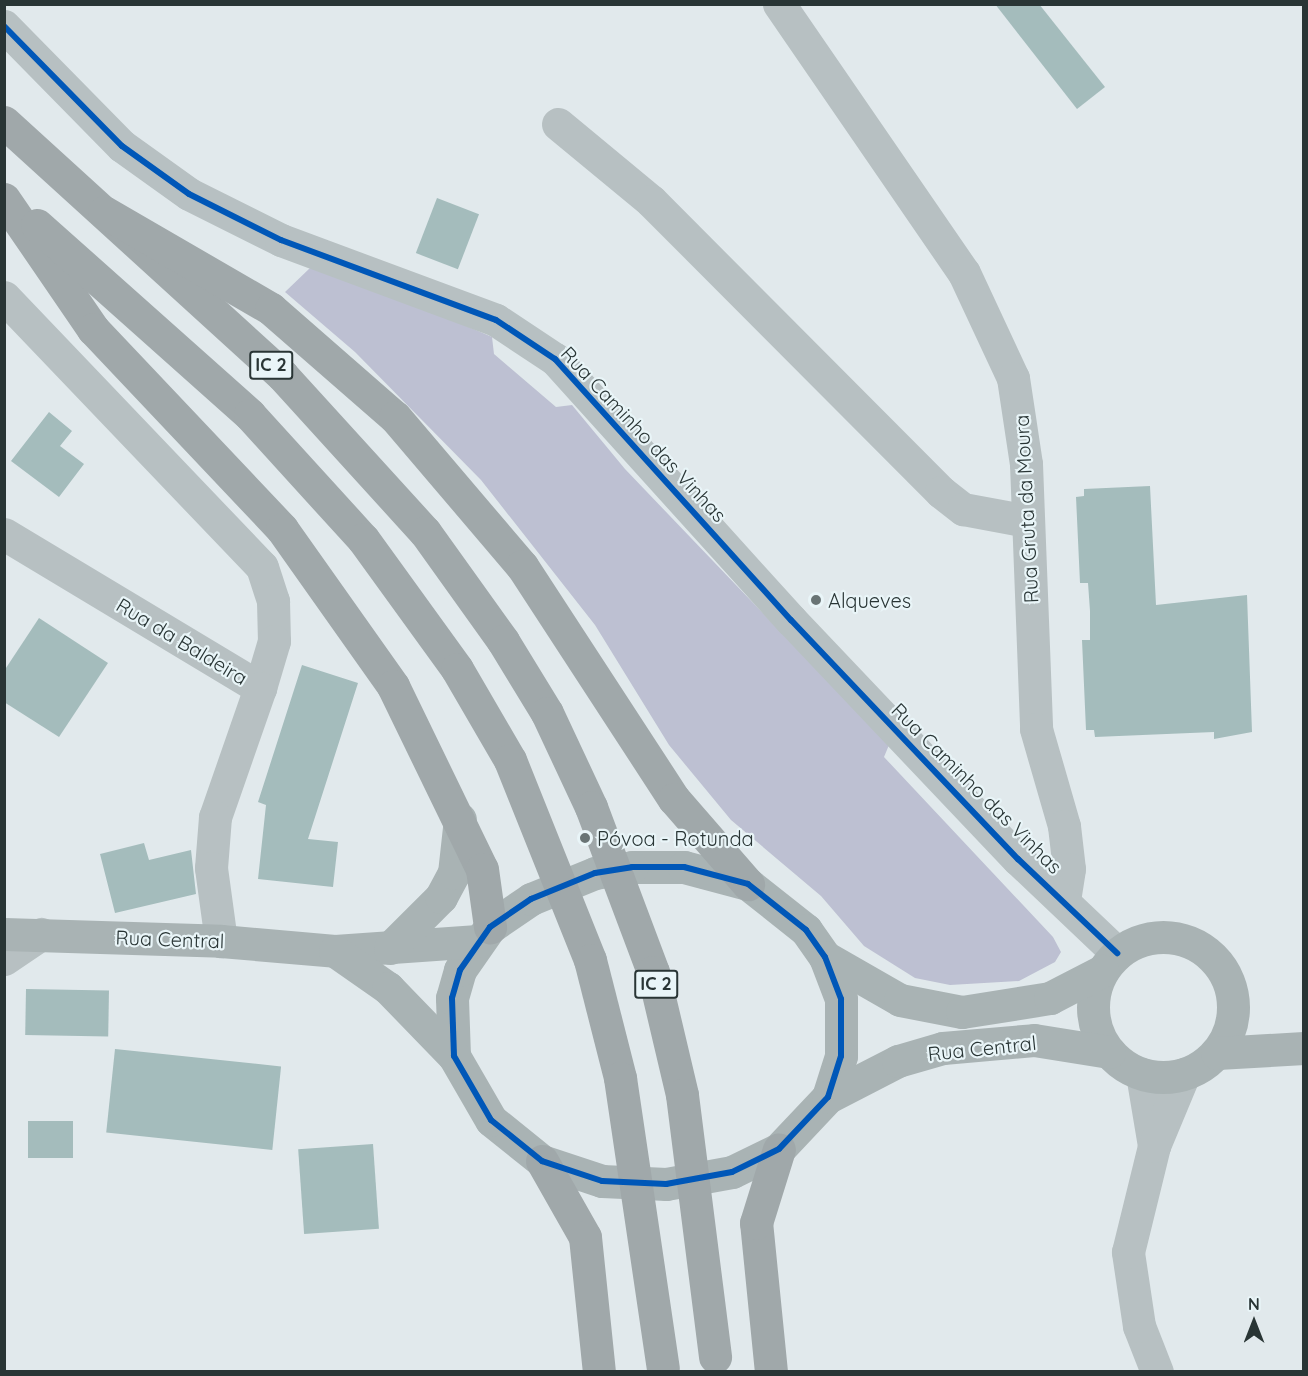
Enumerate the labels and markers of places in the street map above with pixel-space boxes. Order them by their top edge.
place label: Alqueves [828,588,911,612]
marker: Alqueves [809,593,823,607]
place label: Póvoa - Rotunda [597,826,754,850]
marker: Póvoa - Rotunda [578,831,592,845]

